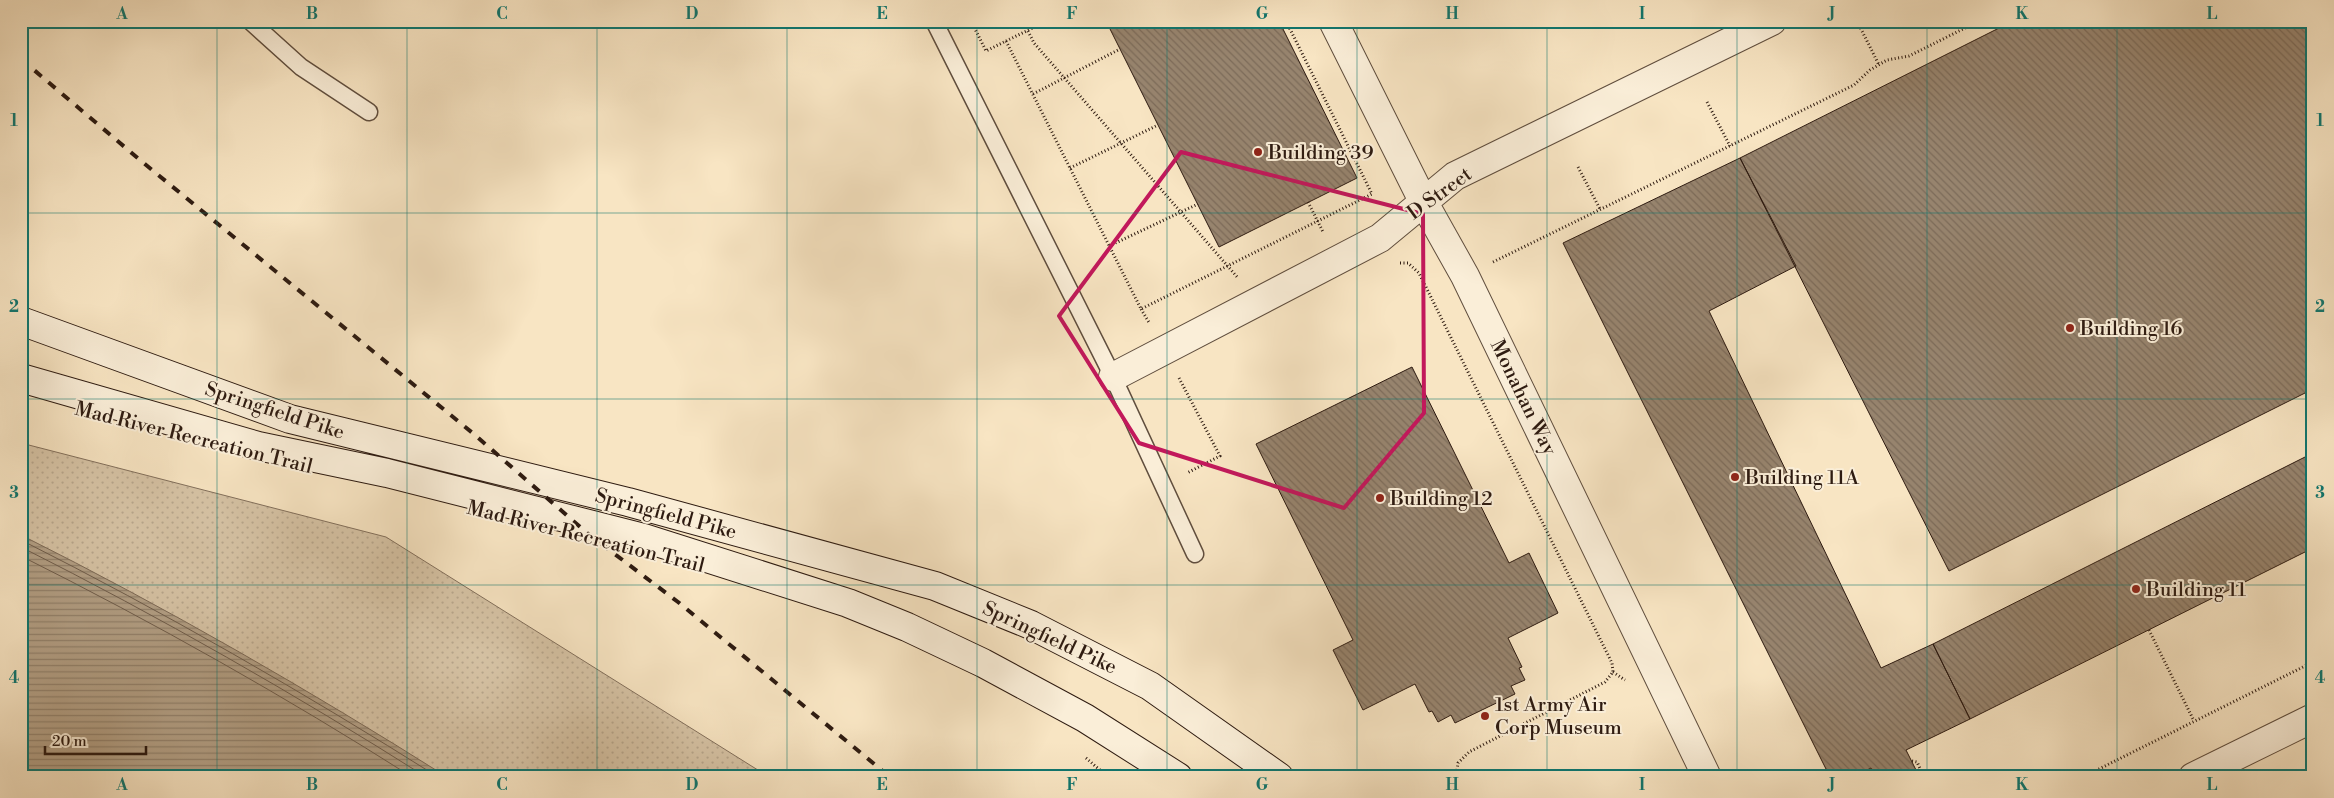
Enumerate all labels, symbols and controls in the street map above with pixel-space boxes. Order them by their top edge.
text: A [115,4,128,24]
text: B [306,4,318,24]
text: C [496,4,508,24]
text: D [686,4,699,24]
text: E [876,4,888,24]
text: F [1066,4,1078,24]
text: G [1256,4,1269,24]
text: H [1445,4,1459,24]
text: I [1639,4,1645,24]
text: J [1827,4,1835,24]
text: K [2016,4,2030,24]
text: L [2207,4,2218,24]
text: 1 [10,111,18,131]
text: 1 [2316,111,2324,131]
place label: Building 39 [1267,141,1374,166]
marker: Building 39 [1252,146,1264,158]
street label: D Street [1403,162,1477,226]
text: 2 [9,297,19,317]
text: 2 [2315,297,2325,317]
place label: Building 16 [2079,317,2182,342]
marker: Building 16 [2064,322,2076,334]
street label: Monahan Way [1484,336,1562,460]
street label: Springfield Pike [202,377,348,446]
street label: Mad River Recreation Trail [72,397,315,480]
place label: Building 11A [1744,466,1860,491]
marker: Building 11A [1729,471,1741,483]
text: 3 [9,483,19,503]
text: 3 [2315,483,2325,503]
street label: Springfield Pike [592,484,739,545]
place label: Building 12 [1389,487,1493,512]
marker: Building 12 [1374,492,1386,504]
street label: Mad River Recreation Trail [464,496,707,579]
place label: Building 11 [2145,578,2247,603]
marker: Building 11 [2130,583,2142,595]
street label: Springfield Pike [978,596,1121,680]
text: 4 [9,668,20,688]
text: 4 [2315,668,2326,688]
place label: 1st Army Air Corp Museum [1495,693,1622,741]
marker: 1st Army Air Corp Museum [1479,710,1491,722]
scale bar [45,723,146,755]
text: 20 m [52,732,87,751]
text: A [115,775,128,795]
text: B [306,775,318,795]
text: C [496,775,508,795]
text: D [686,775,699,795]
text: E [876,775,888,795]
text: F [1066,775,1078,795]
text: G [1256,775,1269,795]
text: H [1445,775,1459,795]
text: I [1639,775,1645,795]
text: J [1827,775,1835,795]
text: K [2016,775,2030,795]
text: L [2207,775,2218,795]

